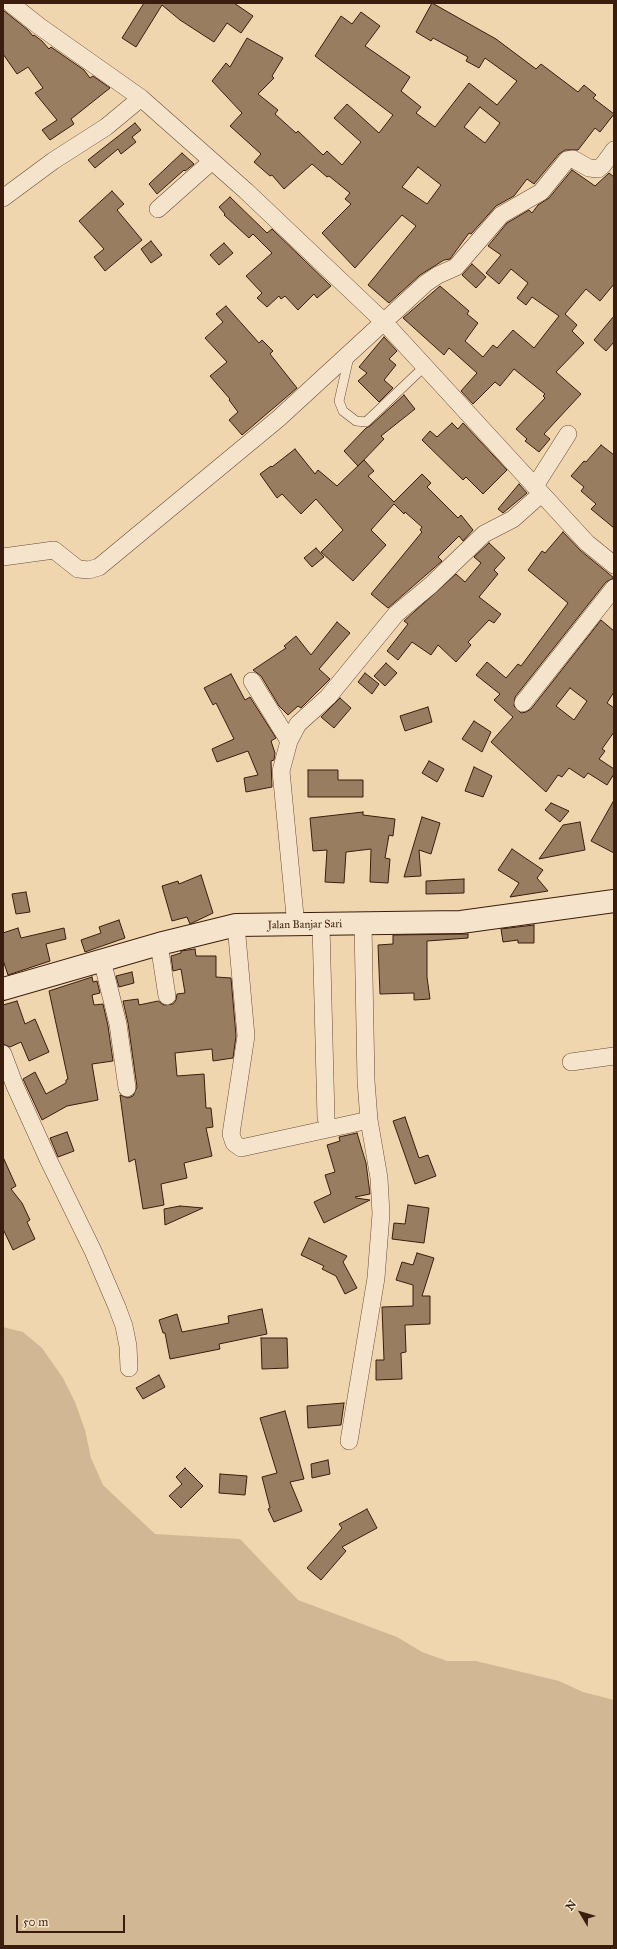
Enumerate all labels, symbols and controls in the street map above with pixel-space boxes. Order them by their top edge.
street label: Jalan Banjar Sari [268,918,342,932]
north arrow [561,1893,601,1933]
text: N [563,1898,579,1913]
scale bar [18,1907,127,1933]
text: 50 m [23,1915,48,1929]

